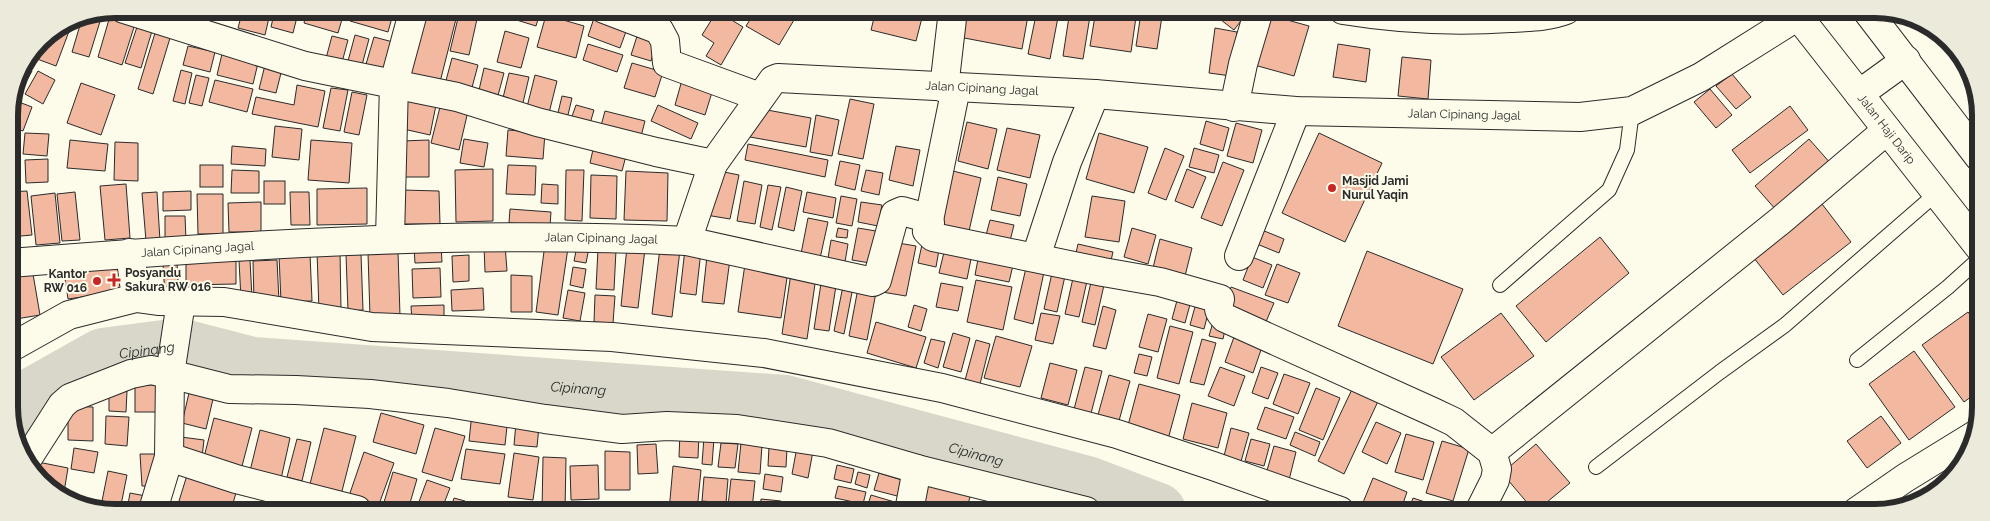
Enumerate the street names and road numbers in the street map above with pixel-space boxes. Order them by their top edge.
street label: Jalan Cipinang Jagal [925,78,1040,98]
street label: Jalan Haji Darip [1855,91,1918,167]
street label: Jalan Cipinang Jagal [1407,106,1522,123]
street label: Jalan Cipinang Jagal [545,230,659,247]
street label: Jalan Cipinang Jagal [141,239,255,260]

